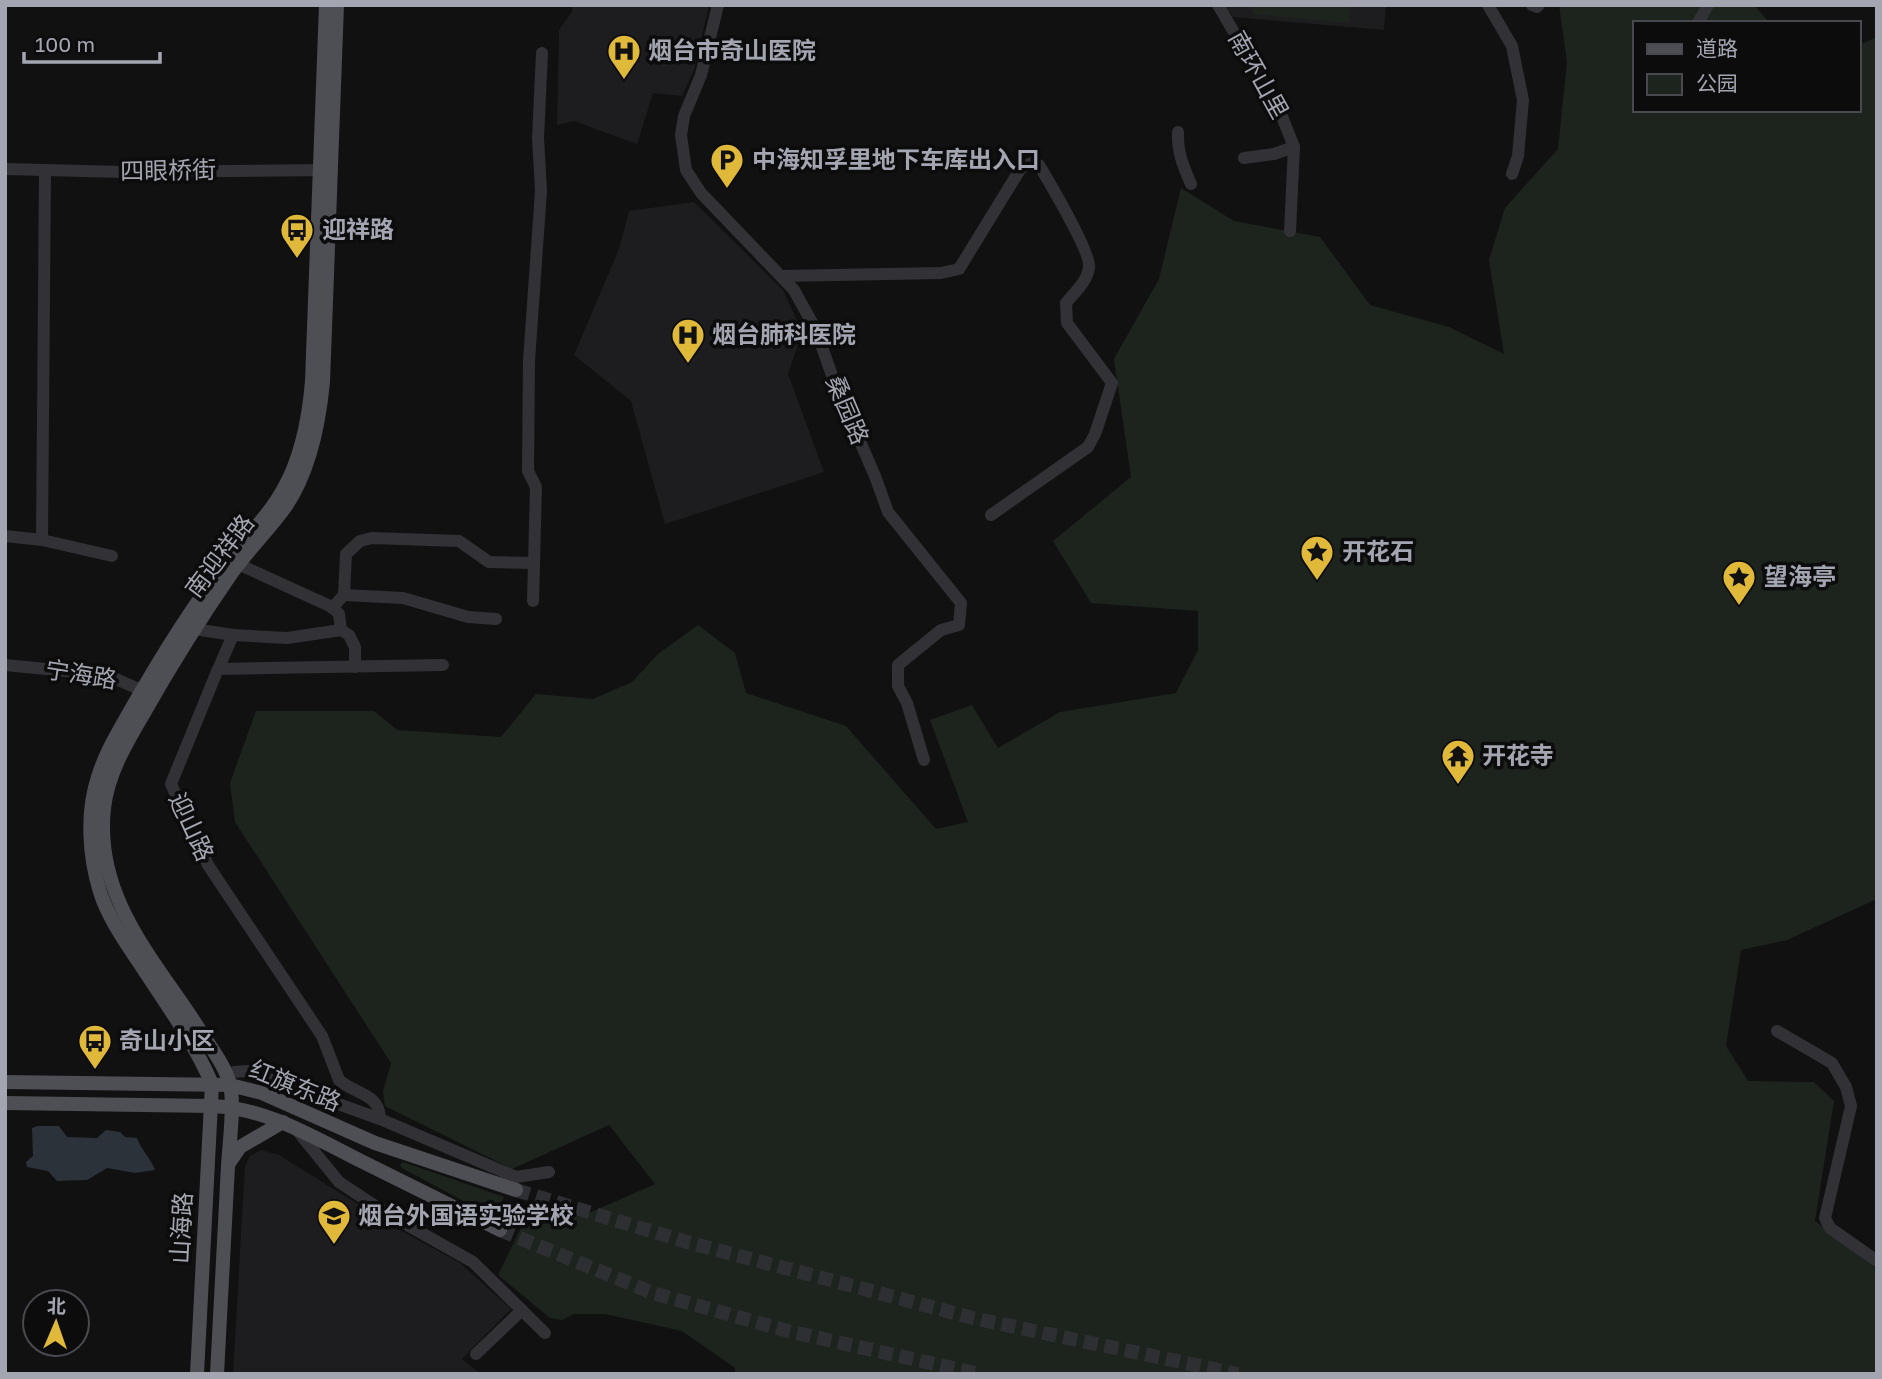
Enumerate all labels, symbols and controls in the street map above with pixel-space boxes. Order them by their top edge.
scale bar [24,21,161,65]
legend [1633,21,1861,112]
street label: 南环山里 [1223,25,1295,123]
text: 100 m [35,31,95,57]
hospital icon: 烟台市奇山医院 [605,32,643,81]
place label: 烟台市奇山医院 [648,35,816,64]
text: 道路 [1696,35,1738,61]
text: 公园 [1696,70,1738,96]
parking icon: 中海知孚里地下车库出入口 [708,141,746,190]
place label: 中海知孚里地下车库出入口 [752,144,1040,173]
street label: 四眼桥街 [120,154,216,185]
bus stop icon: 迎祥路 [278,211,316,260]
place label: 迎祥路 [322,214,394,243]
hospital icon: 烟台肺科医院 [669,316,707,365]
place label: 烟台肺科医院 [712,319,856,348]
street label: 桑园路 [821,371,876,448]
street label: 南迎祥路 [178,508,259,602]
place icon: 开花石 [1298,533,1336,582]
place label: 开花石 [1342,536,1414,565]
place icon: 望海亭 [1720,558,1758,607]
place label: 望海亭 [1764,561,1836,590]
street label: 宁海路 [43,654,119,693]
temple icon: 开花寺 [1439,737,1477,786]
place label: 开花寺 [1482,740,1554,769]
street label: 迎山路 [164,788,221,865]
bus stop icon: 奇山小区 [76,1022,114,1071]
place label: 奇山小区 [119,1025,215,1054]
street label: 红旗东路 [246,1053,345,1116]
street label: 山海路 [164,1191,197,1265]
school or university icon: 烟台外国语实验学校 [315,1197,353,1246]
place label: 烟台外国语实验学校 [358,1200,574,1229]
north arrow [21,1288,91,1358]
text: 北 [47,1294,67,1317]

